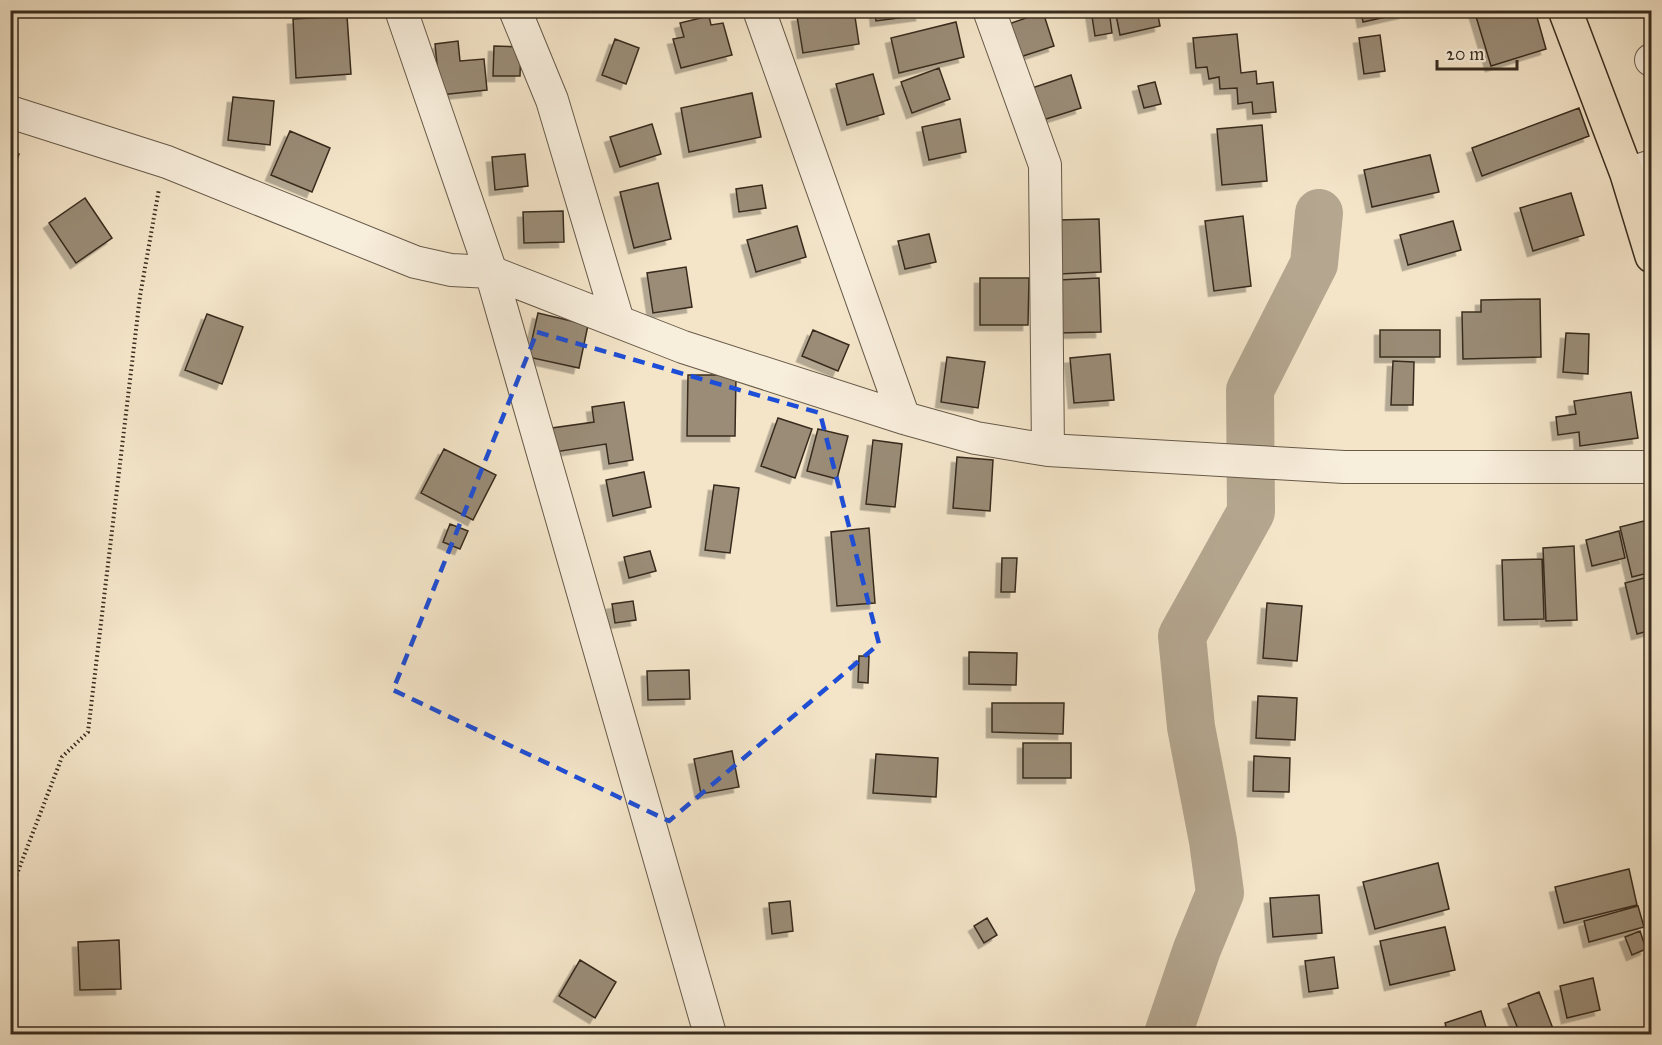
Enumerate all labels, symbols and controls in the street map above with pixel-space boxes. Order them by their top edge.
scale bar [1437,33,1516,71]
text: 20 m [1446,43,1484,65]

